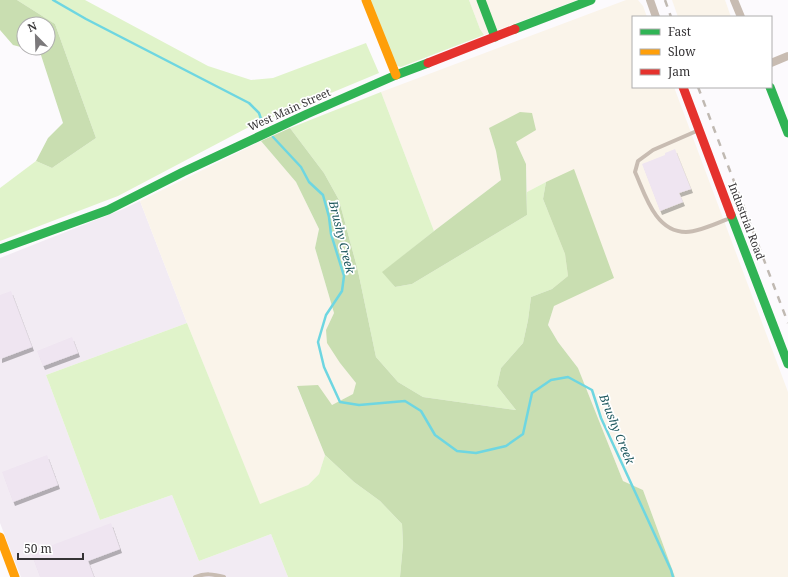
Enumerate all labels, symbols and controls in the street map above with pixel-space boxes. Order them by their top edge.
north arrow [16,16,56,56]
legend [632,16,772,88]
text: N [25,18,39,35]
text: Fast [668,23,691,40]
text: Slow [668,43,696,60]
text: Jam [667,63,690,80]
street label: West Main Street [245,84,333,134]
street label: Industrial Road [725,180,769,262]
water label: Brushy Creek [325,198,360,276]
water label: Brushy Creek [595,390,639,468]
scale bar [18,535,83,561]
text: 50 m [24,540,52,557]

